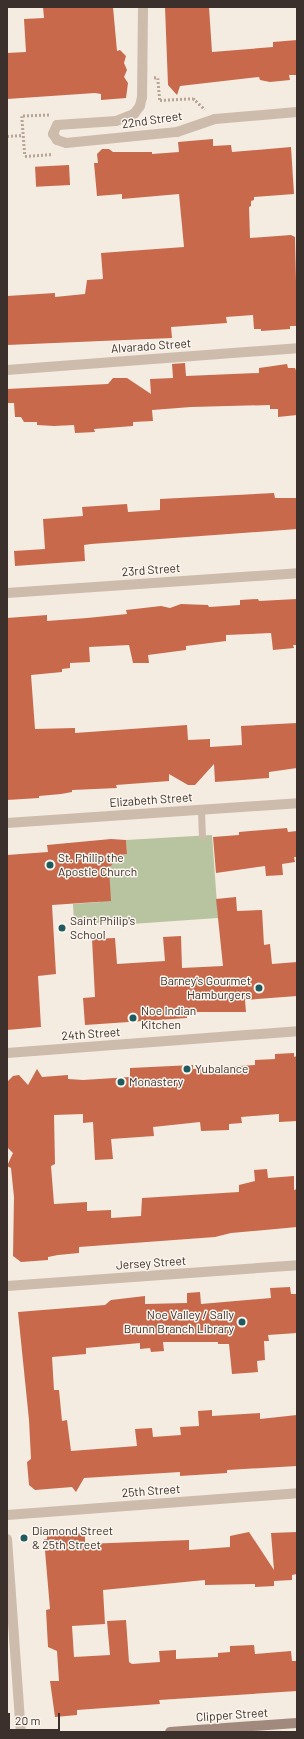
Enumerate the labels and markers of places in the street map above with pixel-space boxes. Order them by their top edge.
place label: St. Philip the Apostle Church [58,851,137,879]
marker: St. Philip the Apostle Church [45,860,55,870]
place label: Saint Philip's School [70,914,135,942]
marker: Saint Philip's School [57,923,67,933]
place label: Barney's Gourmet Hamburgers [160,974,251,1002]
marker: Barney's Gourmet Hamburgers [254,983,264,993]
place label: Noe Indian Kitchen [141,1004,196,1032]
marker: Noe Indian Kitchen [128,1013,138,1023]
place label: Yubalance [195,1062,248,1076]
marker: Yubalance [182,1064,192,1074]
place label: Monastery [129,1075,183,1089]
marker: Monastery [116,1077,126,1087]
place label: Noe Valley / Sally Brunn Branch Library [124,1308,234,1336]
marker: Noe Valley / Sally Brunn Branch Library [237,1317,247,1327]
place label: Diamond Street & 25th Street [32,1524,113,1552]
marker: Diamond Street & 25th Street [19,1533,29,1543]

